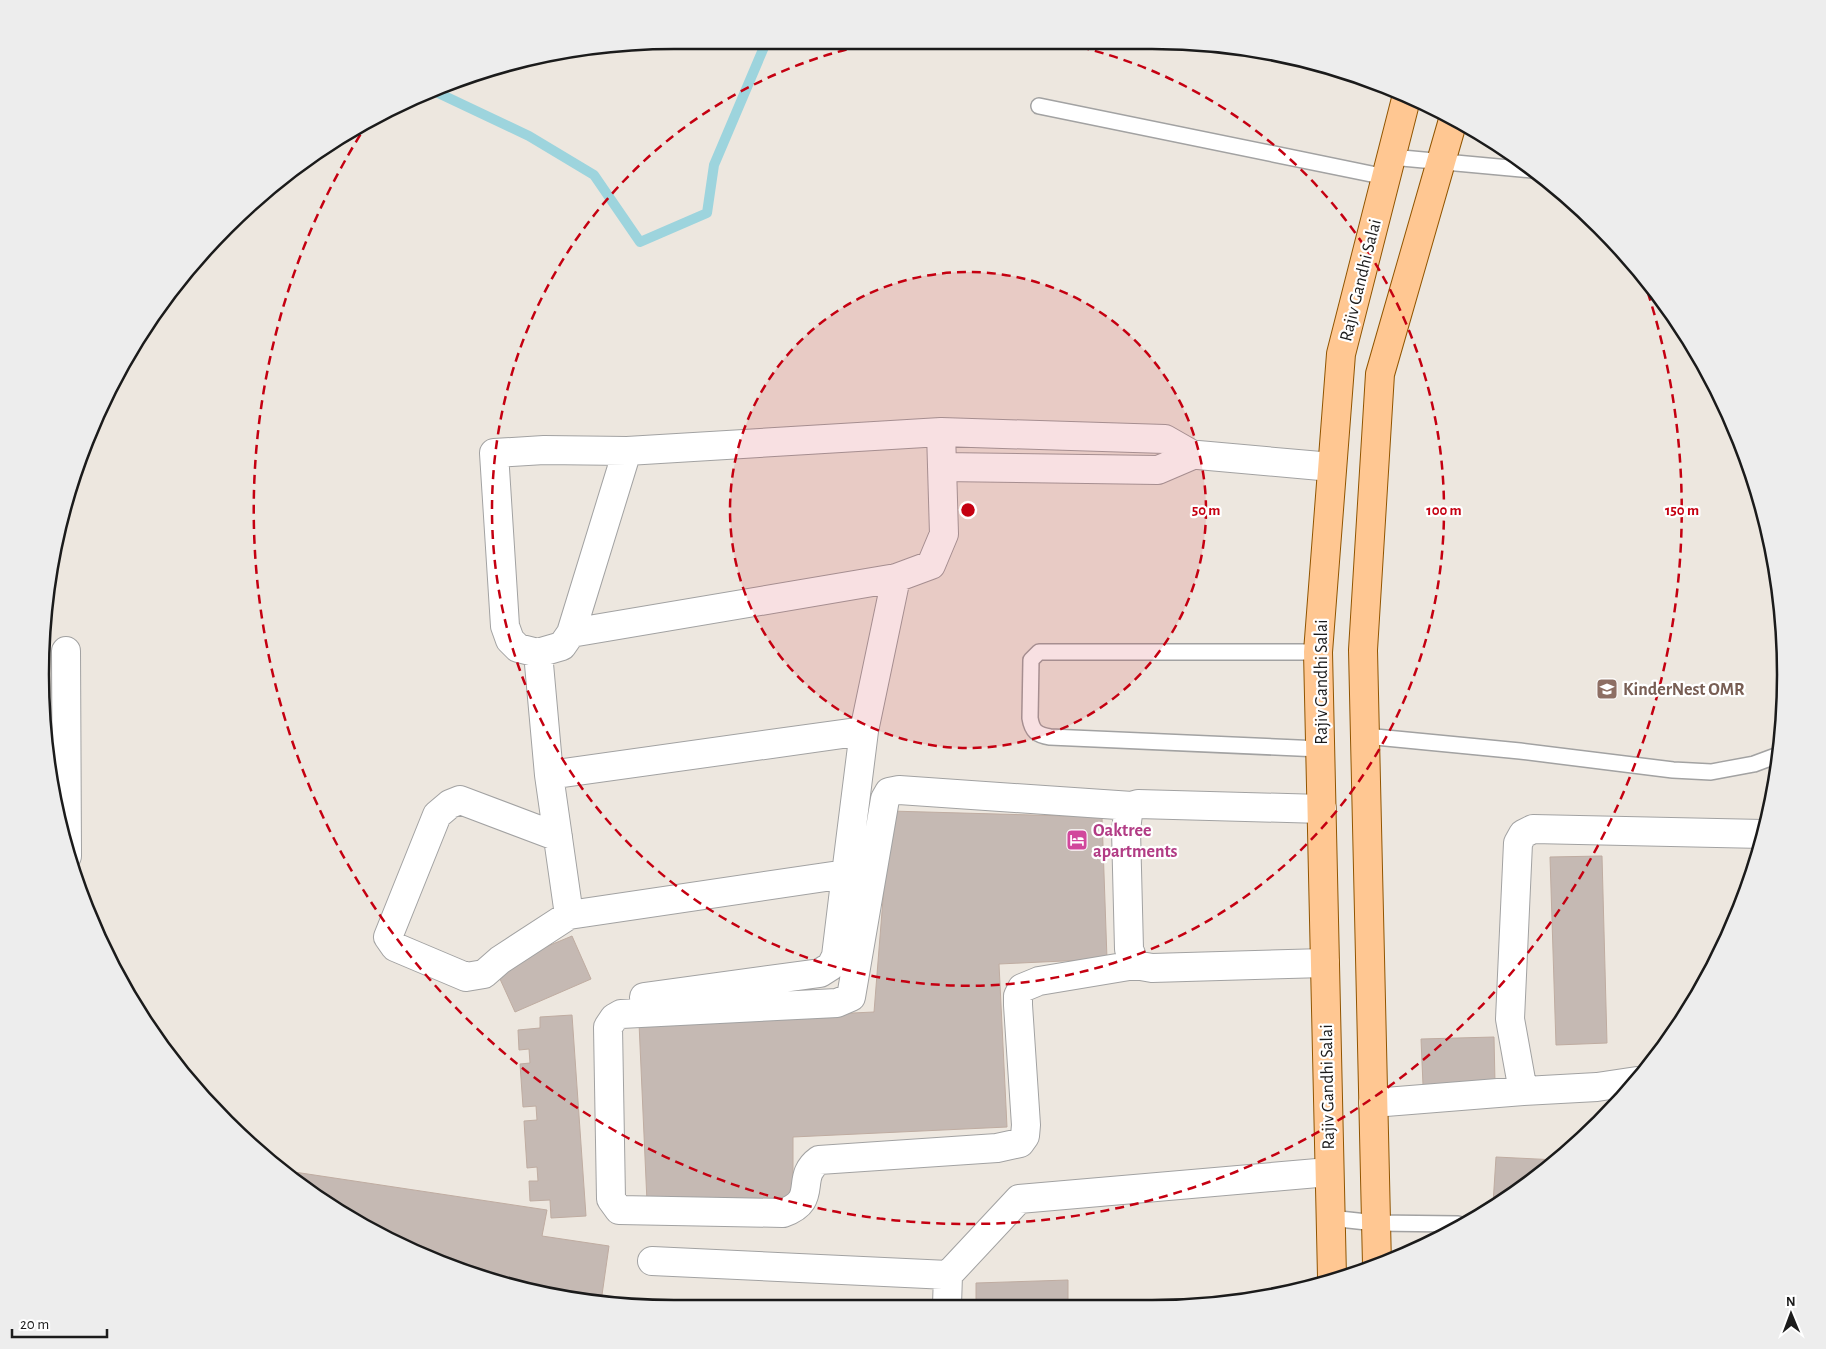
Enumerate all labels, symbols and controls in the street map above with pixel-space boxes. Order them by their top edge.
street label: Rajiv Gandhi Salai [1337,217,1385,343]
centre of rings [959,501,977,519]
text: 50 m [1192,503,1220,518]
text: 100 m [1426,503,1462,518]
text: 150 m [1665,503,1699,518]
street label: Rajiv Gandhi Salai [1313,619,1331,745]
school or university icon: KinderNest OMR [1595,677,1619,701]
place label: KinderNest OMR [1623,681,1745,699]
place label: Oaktree apartments [1093,822,1178,861]
hotel icon: Oaktree apartments [1065,828,1089,852]
street label: Rajiv Gandhi Salai [1318,1024,1338,1150]
north arrow [1766,1289,1816,1339]
text: N [1786,1295,1796,1309]
scale bar [12,1306,108,1338]
text: 20 m [20,1317,49,1332]

